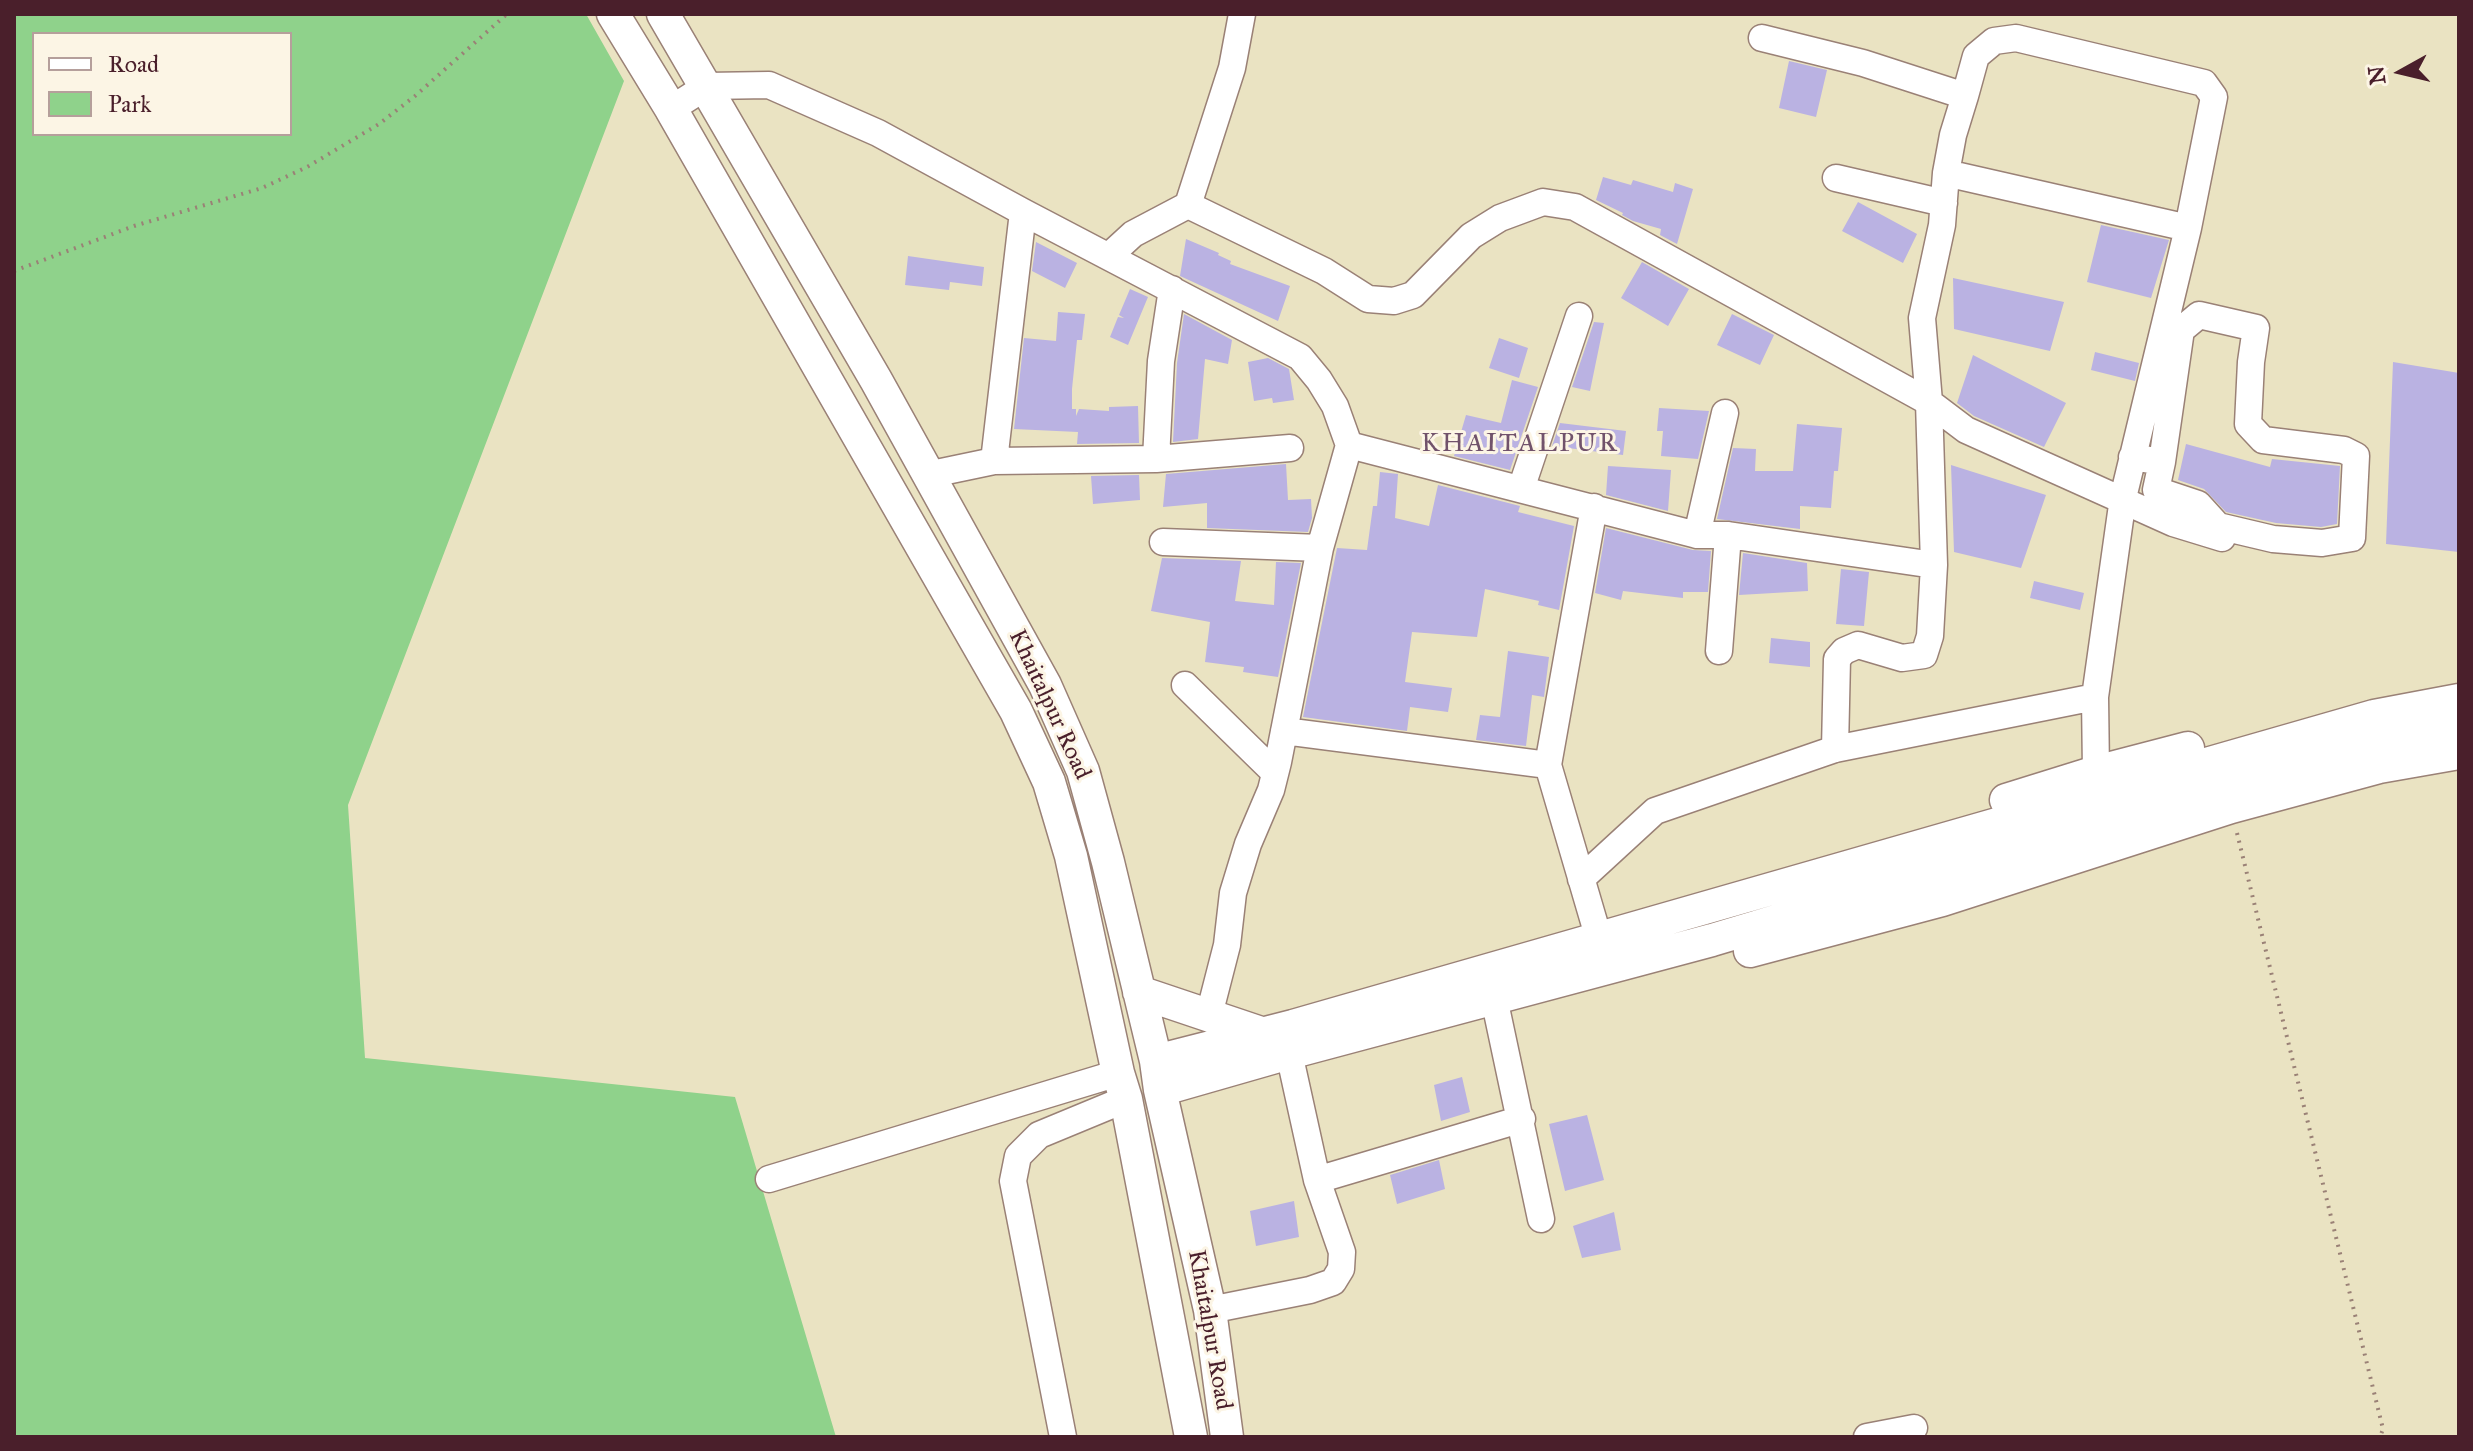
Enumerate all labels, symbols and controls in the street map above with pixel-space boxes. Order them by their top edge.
legend [32,32,292,136]
north arrow [2361,32,2441,112]
text: Road [108,49,159,79]
text: N [2362,64,2391,87]
text: Park [108,89,151,119]
district label: KHAITALPUR [1421,429,1619,461]
street label: Khaitalpur Road [1002,625,1096,785]
street label: Khaitalpur Road [1181,1248,1237,1412]

